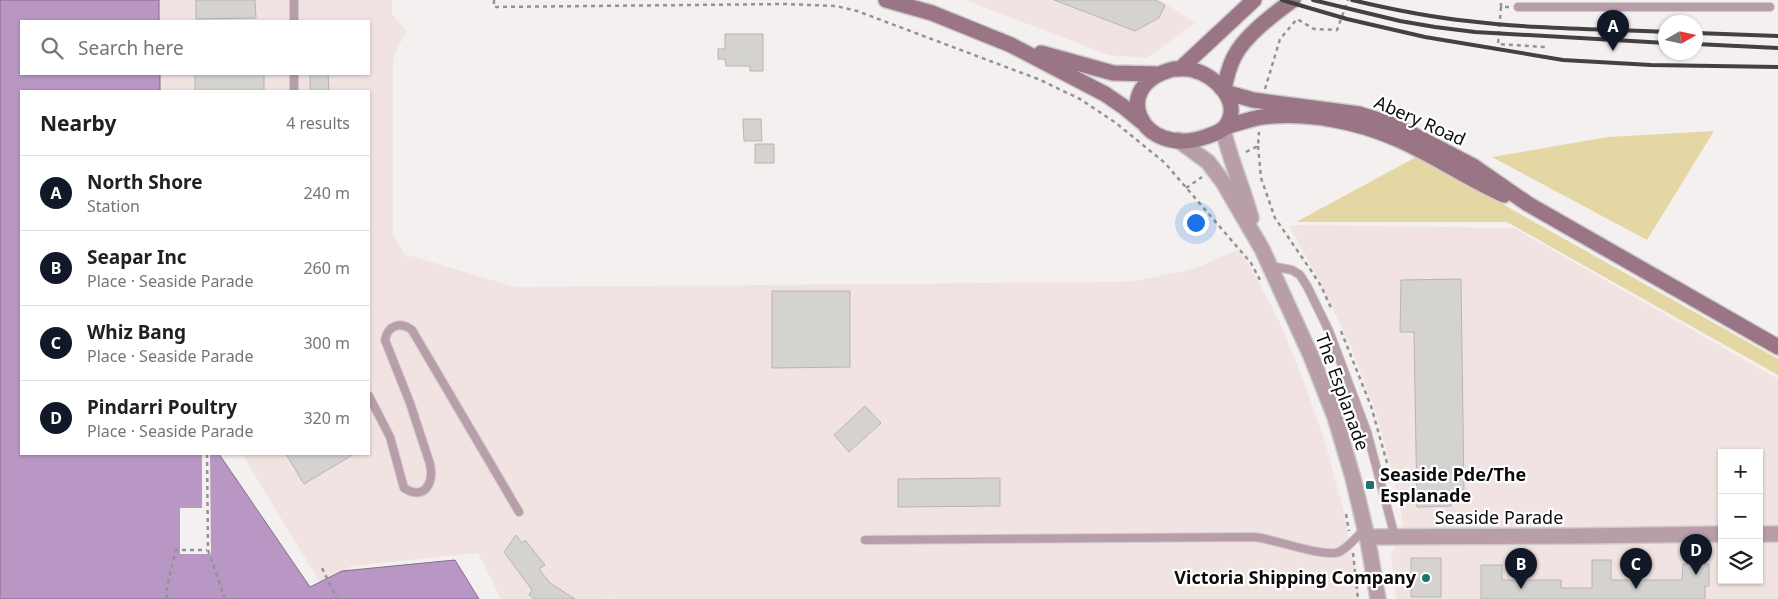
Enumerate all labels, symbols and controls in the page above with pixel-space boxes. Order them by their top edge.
pin: A [1597,10,1629,51]
north arrow [1658,15,1703,60]
search box [20,20,370,75]
icon: search [38,34,66,62]
text: Search here [78,35,184,61]
street label: Abery Road [1371,89,1470,151]
text: Nearby [40,109,116,137]
text: 4 results [286,112,350,134]
text: North Shore [87,169,203,195]
text: A [50,182,62,204]
text: 240 m [303,182,350,204]
text: Station [87,195,140,217]
your location [1183,210,1209,236]
text: Seapar Inc [87,244,187,270]
text: B [51,257,61,279]
text: 260 m [303,257,350,279]
text: Place · Seaside Parade [87,270,253,292]
text: Whiz Bang [87,319,186,345]
street label: The Esplanade [1311,330,1375,453]
text: C [51,332,61,354]
text: 300 m [303,332,350,354]
text: Place · Seaside Parade [87,345,253,367]
text: Pindarri Poultry [87,394,237,420]
text: D [50,407,62,429]
text: 320 m [303,407,350,429]
text: Place · Seaside Parade [87,420,253,442]
map controls [1718,449,1763,584]
button: + [1718,449,1763,494]
place label: Seaside Pde/The Esplanade [1380,462,1526,507]
marker: Seaside Pde/The Esplanade [1364,479,1376,491]
button: − [1718,494,1763,539]
street label: Seaside Parade [1435,505,1563,529]
pin: D [1680,534,1712,575]
button: layers [1718,539,1763,584]
pin: B [1505,548,1537,589]
pin: C [1620,548,1652,589]
place label: Victoria Shipping Company [1174,565,1417,589]
marker: Victoria Shipping Company [1420,572,1432,584]

